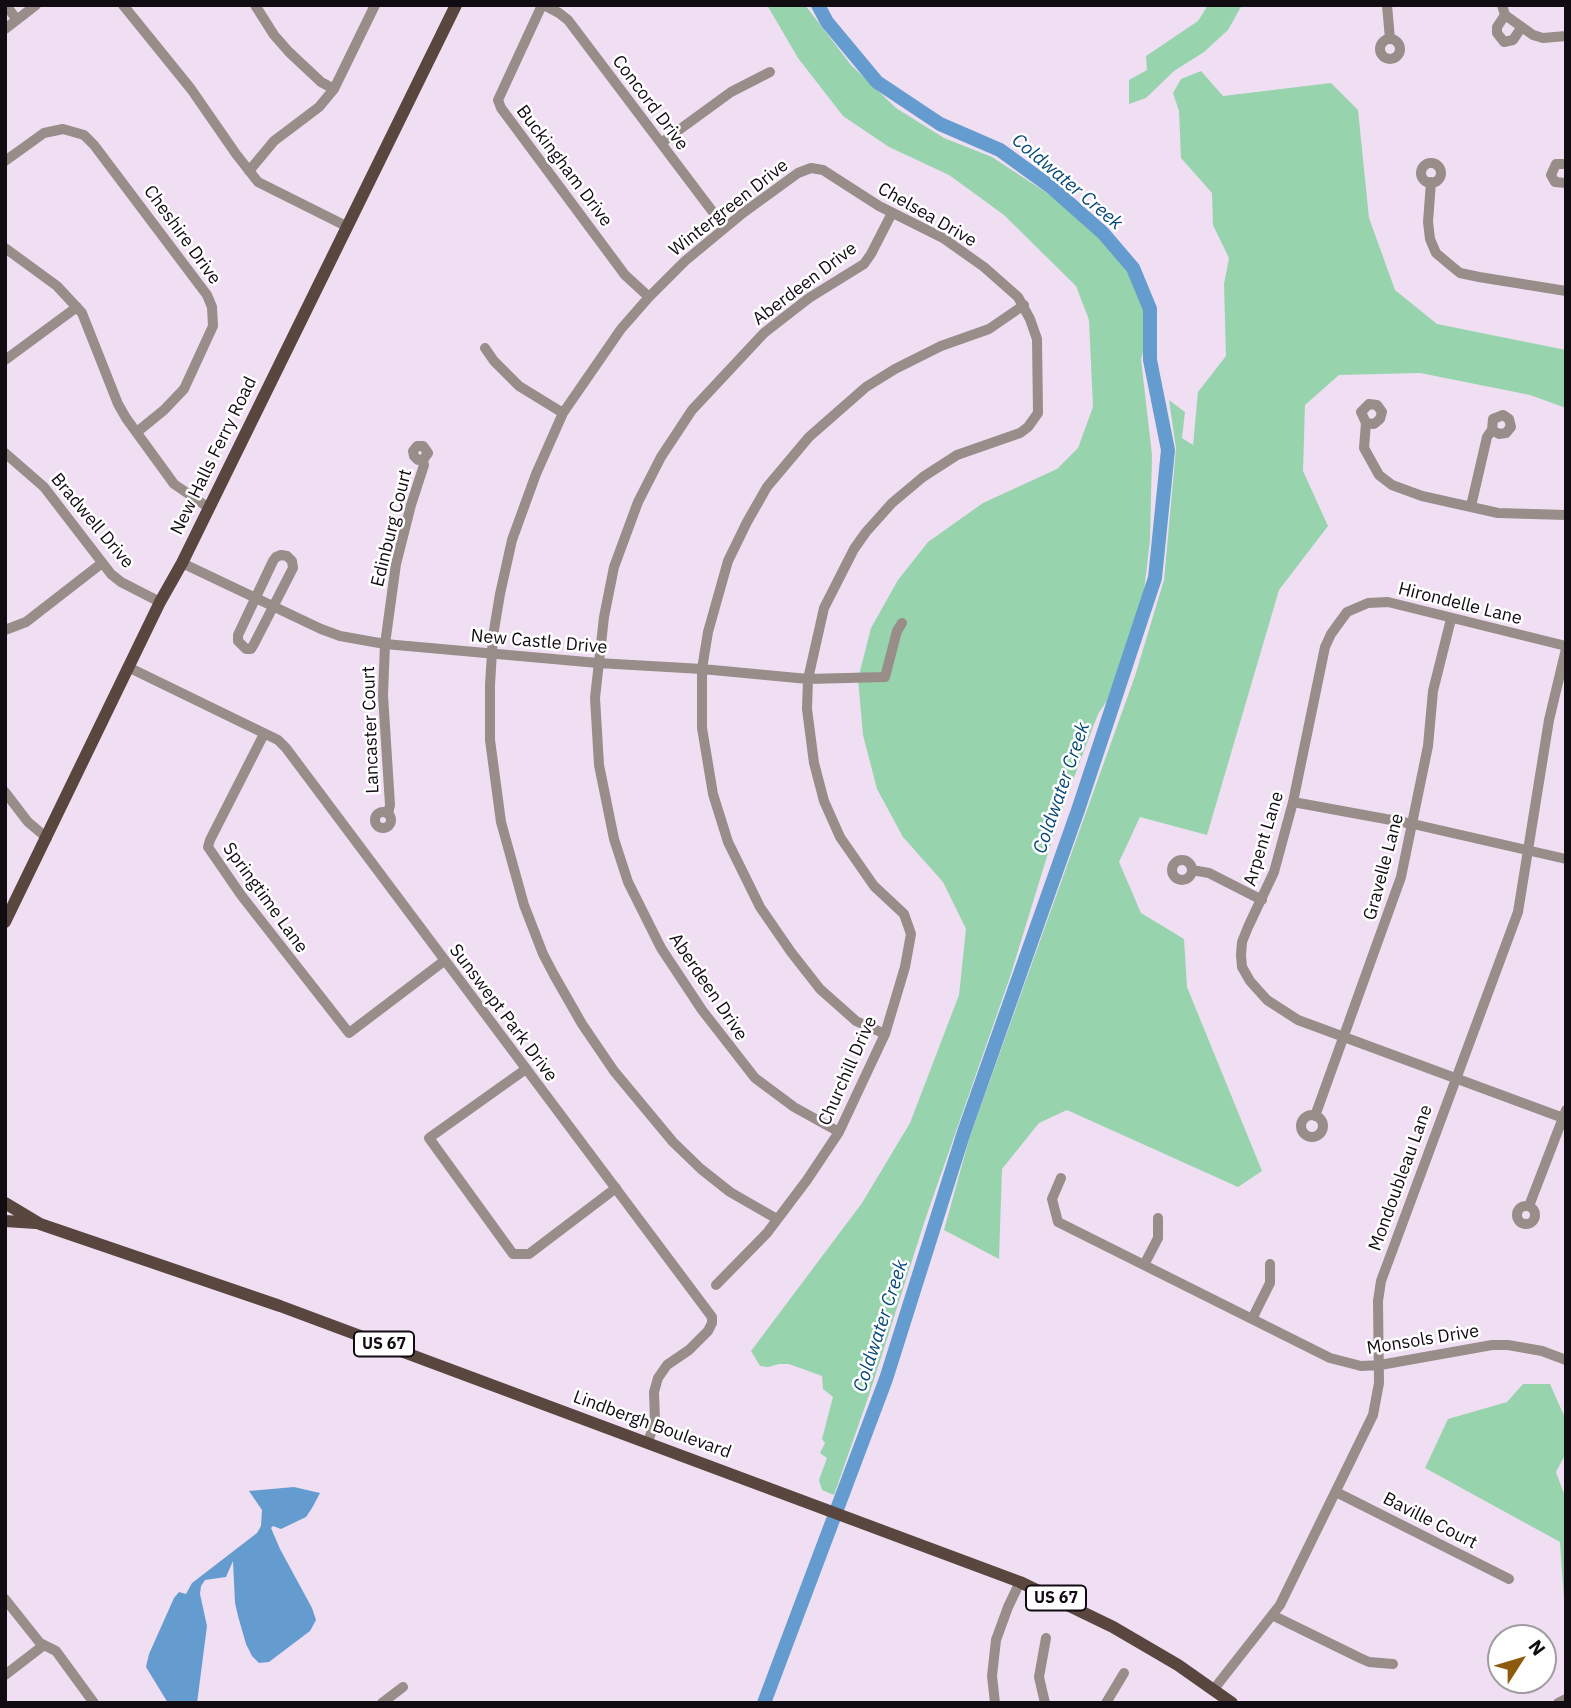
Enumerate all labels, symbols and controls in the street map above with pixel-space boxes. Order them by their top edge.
street label: Concord Drive [607,51,693,155]
street label: Buckingham Drive [511,101,617,231]
water label: Coldwater Creek [1007,129,1127,235]
street label: Wintergreen Drive [665,155,793,261]
street label: Chelsea Drive [874,178,980,252]
street label: Cheshire Drive [139,181,225,289]
street label: Aberdeen Drive [749,238,861,330]
street label: New Halls Ferry Road [166,373,262,539]
street label: Edinburg Court [367,467,417,589]
street label: Bradwell Drive [46,469,138,573]
street label: Hirondelle Lane [1396,578,1524,630]
street label: New Castle Drive [470,625,608,659]
street label: Lancaster Court [358,666,384,794]
water label: Coldwater Creek [1029,719,1095,857]
street label: Arpent Lane [1239,789,1289,889]
street label: Gravelle Lane [1359,811,1409,923]
street label: Springtime Lane [218,839,312,957]
street label: Aberdeen Drive [664,929,752,1045]
street label: Sunswept Park Drive [444,940,562,1086]
street label: Churchill Drive [814,1013,882,1129]
street label: Mondoubleau Lane [1365,1102,1437,1254]
water label: Coldwater Creek [849,1257,913,1395]
street label: Monsols Drive [1365,1320,1481,1360]
road number: US 67 [354,1332,414,1356]
street label: Lindbergh Boulevard [570,1386,734,1464]
street label: Baville Court [1379,1488,1481,1554]
road number: US 67 [1026,1586,1086,1610]
north arrow [1487,1624,1557,1694]
text: N [1523,1635,1551,1660]

